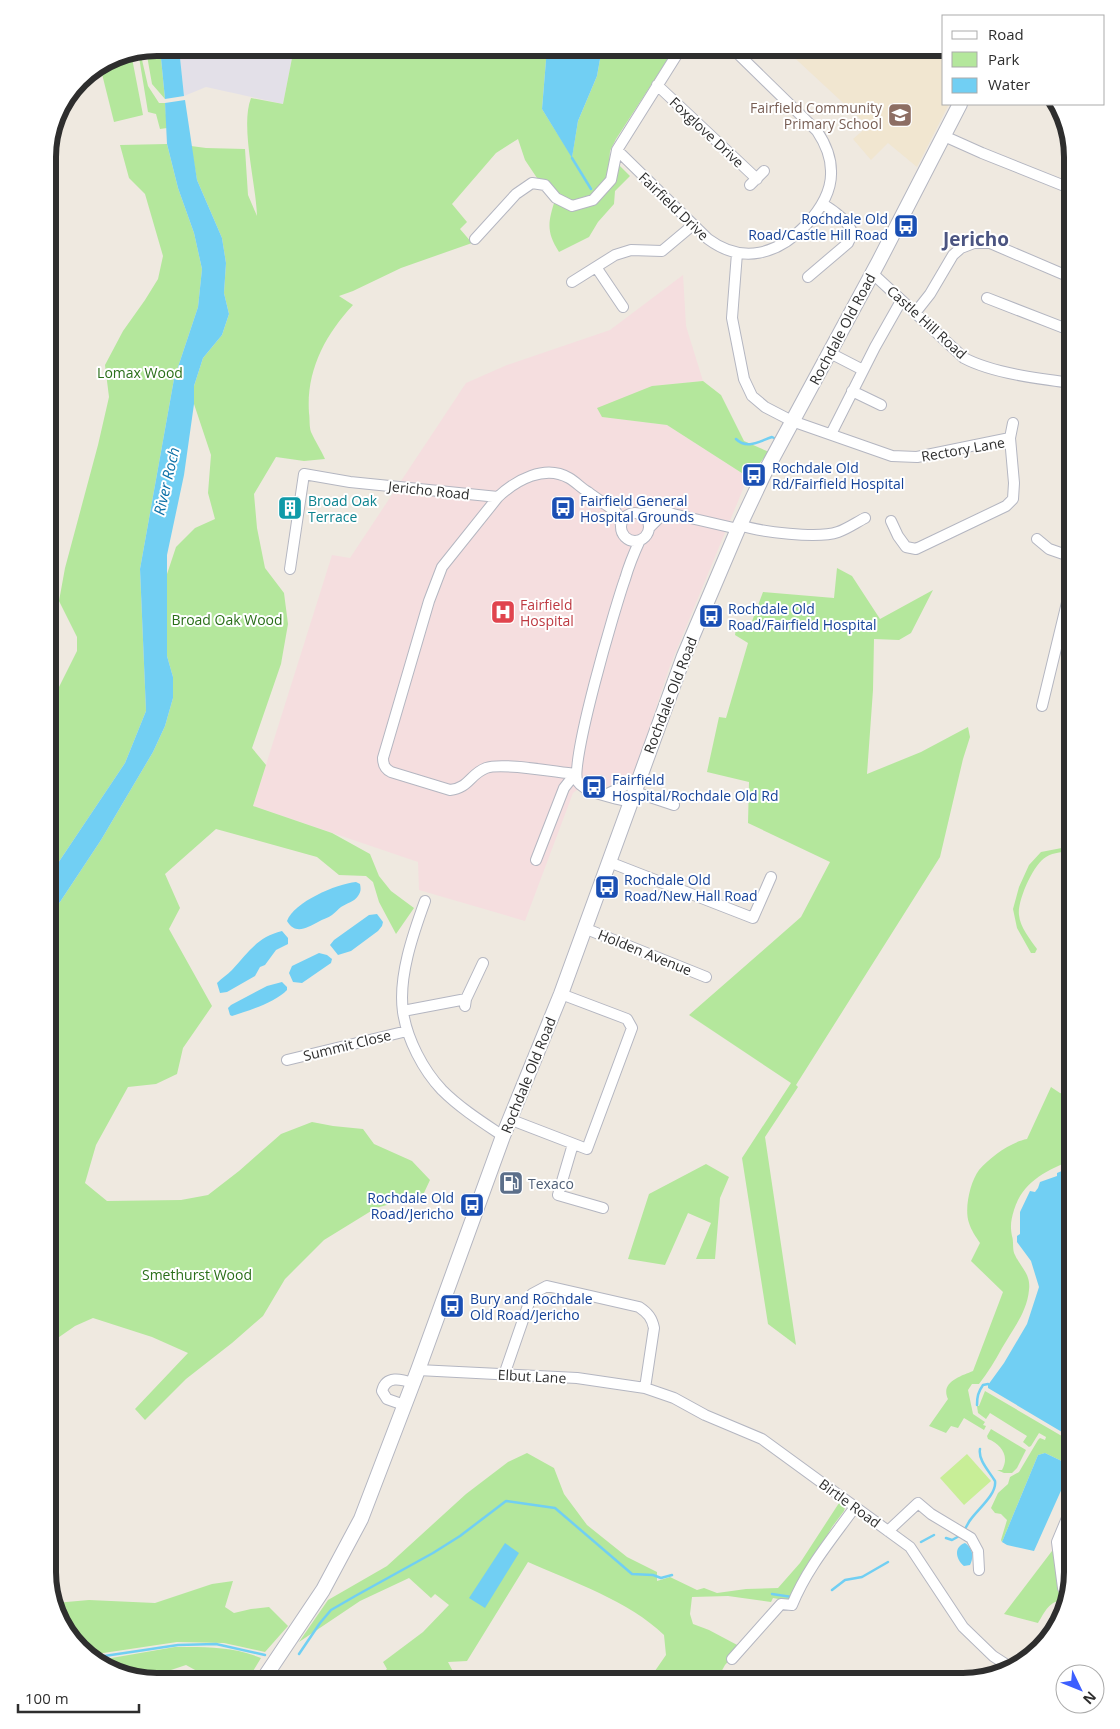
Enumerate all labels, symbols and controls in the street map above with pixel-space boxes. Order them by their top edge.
legend [942,15,1105,105]
text: Road [988,24,1024,44]
text: Park [988,49,1019,69]
text: Water [988,74,1030,94]
street label: Foxglove Drive [666,93,748,172]
place label: Fairfield Community Primary School [750,98,883,133]
school or university icon: Fairfield Community Primary School [887,102,913,128]
street label: Fairfield Drive [635,168,713,244]
place label: Rochdale Old Road/Castle Hill Road [748,209,888,244]
bus stop icon: Rochdale Old Road/Castle Hill Road [893,213,919,239]
district label: Jericho [941,226,1009,252]
street label: Rochdale Old Road [805,270,879,388]
street label: Castle Hill Road [883,281,971,363]
park label: Lomax Wood [97,363,183,382]
street label: Rectory Lane [920,432,1006,466]
water label: River Roch [148,445,184,517]
place label: Rochdale Old Rd/Fairfield Hospital [772,458,904,493]
bus stop icon: Rochdale Old Rd/Fairfield Hospital [741,462,767,488]
street label: Jericho Road [385,476,471,504]
place label: Broad Oak Terrace [308,491,378,526]
place label: Fairfield General Hospital Grounds [580,491,695,526]
building icon: Broad Oak Terrace [277,495,303,521]
bus stop icon: Fairfield General Hospital Grounds [550,495,576,521]
place label: Fairfield Hospital [520,595,574,630]
hospital icon: Fairfield Hospital [490,599,516,625]
place label: Rochdale Old Road/Fairfield Hospital [728,599,876,634]
bus stop icon: Rochdale Old Road/Fairfield Hospital [698,603,724,629]
park label: Broad Oak Wood [171,610,283,629]
street label: Rochdale Old Road [639,634,701,756]
place label: Fairfield Hospital/Rochdale Old Rd [612,770,779,805]
bus stop icon: Fairfield Hospital/Rochdale Old Rd [581,774,607,800]
place label: Rochdale Old Road/New Hall Road [624,870,758,905]
bus stop icon: Rochdale Old Road/New Hall Road [594,874,620,900]
street label: Holden Avenue [595,925,695,980]
street label: Rochdale Old Road [496,1014,560,1136]
street label: Summit Close [301,1025,393,1065]
fuel station icon: Texaco [498,1170,524,1196]
place label: Texaco [528,1174,574,1193]
place label: Rochdale Old Road/Jericho [367,1188,454,1223]
bus stop icon: Rochdale Old Road/Jericho [459,1192,485,1218]
park label: Smethurst Wood [142,1265,252,1284]
place label: Bury and Rochdale Old Road/Jericho [470,1289,593,1324]
bus stop icon: Bury and Rochdale Old Road/Jericho [439,1293,465,1319]
street label: Elbut Lane [497,1365,567,1387]
street label: Birtle Road [815,1474,885,1532]
north arrow [1055,1664,1105,1714]
scale bar [18,1682,139,1714]
text: 100 m [25,1688,69,1708]
text: N [1079,1688,1101,1709]

